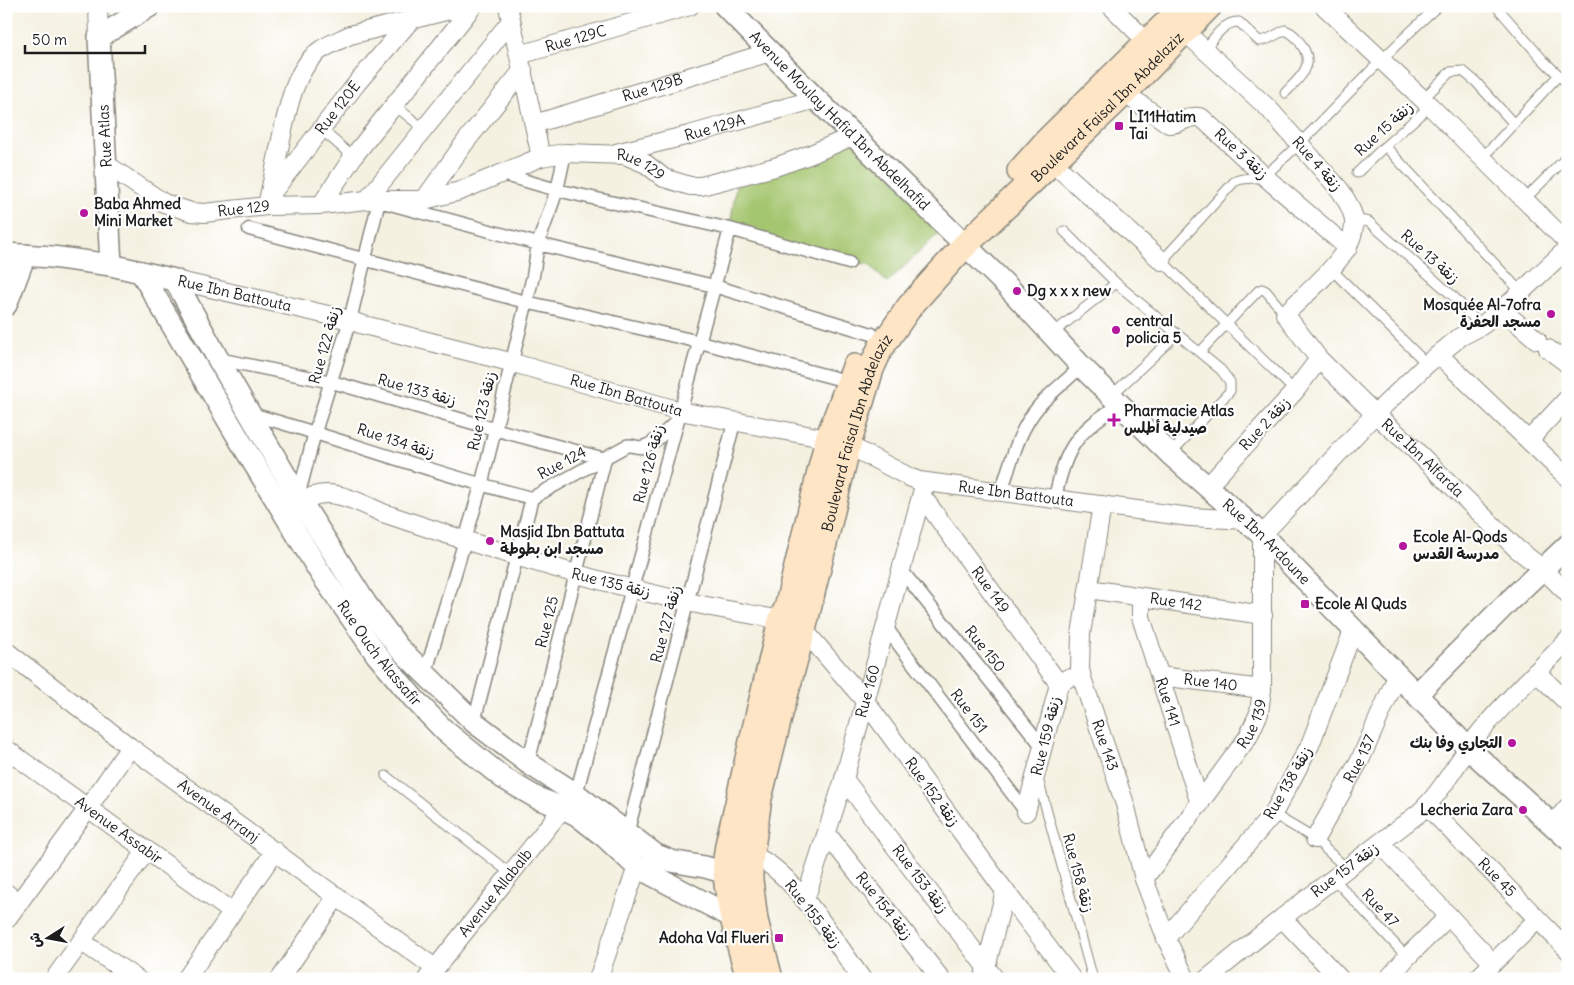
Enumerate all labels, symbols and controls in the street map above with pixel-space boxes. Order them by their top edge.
street label: Rue 129C [543,20,608,56]
scale bar [25,22,145,54]
street label: Avenue Moulay Hafid Ibn Abdelhafid [746,27,934,214]
street label: Boulevard Faisal Ibn Abdelaziz [1027,28,1187,186]
text: 50 m [32,30,67,49]
street label: Rue 129B [620,69,685,106]
street label: Rue 120E [311,77,364,138]
street label: Rue 15 زنقة [1350,97,1417,160]
street label: Rue Atlas [93,104,116,168]
place label: LI11Hatim Tai [1129,107,1196,143]
street label: Rue 129A [682,109,748,145]
marker: LI11Hatim Tai [1113,120,1125,132]
street label: Rue 3 زنقة [1211,124,1272,183]
street label: Rue 4 زنقة [1288,132,1346,195]
street label: Rue 129 [616,145,669,184]
place label: Baba Ahmed Mini Market [94,194,181,230]
street label: Rue 129 [216,196,271,220]
marker: Baba Ahmed Mini Market [78,207,90,219]
street label: Rue 13 زنقة [1397,225,1464,288]
street label: Rue Ibn Battouta [176,271,294,315]
place label: Dg x x x new [1027,281,1111,301]
marker: Dg x x x new [1011,285,1023,297]
place label: Mosquée Al-7ofra مسجد الحفرة [1423,295,1541,331]
street label: Rue 122 زنقة [304,304,345,386]
marker: Mosquée Al-7ofra مسجد الحفرة [1545,308,1557,320]
place label: central policia 5 [1126,311,1182,348]
marker: central policia 5 [1110,324,1122,336]
street label: Boulevard Faisal Ibn Abdelaziz [817,330,896,534]
street label: Rue 133 زنقة [376,369,459,410]
street label: Rue 123 زنقة [463,369,500,452]
street label: Rue Ibn Battouta [568,370,685,420]
street label: Rue 2 زنقة [1235,393,1294,454]
place label: Pharmacie Atlas صيدلية أطلس [1124,401,1234,437]
marker: Pharmacie Atlas صيدلية أطلس [1108,414,1120,426]
street label: Rue Ibn Alfarda [1378,414,1468,501]
street label: Rue 134 زنقة [355,419,438,462]
street label: Rue 126 زنقة [629,422,668,505]
street label: Rue 124 [534,442,590,483]
street label: Rue Ibn Battouta [957,476,1075,511]
street label: Rue Ibn Ardoune [1219,495,1315,588]
place label: Masjid Ibn Battuta مسجد ابن بطوطة [500,522,625,559]
place label: Ecole Al-Qods مدرسة القدس [1413,527,1507,563]
marker: Masjid Ibn Battuta مسجد ابن بطوطة [484,535,496,547]
marker: Ecole Al-Qods مدرسة القدس [1397,540,1409,552]
street label: Rue 149 [967,562,1014,617]
street label: Rue 135 زنقة [569,563,653,602]
street label: Rue 127 زنقة [646,583,685,665]
street label: Rue 142 [1149,588,1204,615]
street label: Rue 125 [531,594,562,650]
place label: Ecole Al Quds [1315,594,1407,613]
street label: Rue Ouch Alassafir [333,597,426,710]
marker: Ecole Al Quds [1299,598,1311,610]
street label: Rue 150 [961,622,1010,676]
street label: Rue 160 [851,663,884,720]
street label: Rue 140 [1183,669,1239,695]
street label: Rue 141 [1152,675,1185,729]
street label: Rue 151 [947,685,992,737]
street label: Rue 159 زنقة [1026,694,1065,778]
street label: Rue 139 [1233,698,1270,752]
street label: Rue 143 [1088,717,1123,773]
street label: Rue 137 [1339,731,1379,786]
place label: التجاري وفا بنك [1410,733,1502,755]
marker: التجاري وفا بنك [1506,737,1518,749]
street label: Rue 138 زنقة [1259,743,1316,823]
street label: Rue 152 زنقة [901,753,964,830]
street label: Avenue Arranj [174,775,263,847]
street label: Avenue Assabir [71,792,167,868]
place label: Lecheria Zara [1420,800,1513,819]
marker: Lecheria Zara [1517,804,1529,816]
street label: Rue 158 زنقة [1059,831,1098,915]
street label: Rue 157 زنقة [1307,838,1382,901]
street label: Rue 153 زنقة [888,841,952,917]
street label: Avenue Allabalb [454,845,536,941]
street label: Rue 45 [1474,854,1521,901]
street label: Rue 154 زنقة [852,868,917,944]
street label: Rue 155 زنقة [781,876,846,952]
street label: Rue 47 [1358,884,1403,931]
north arrow [22,912,72,962]
place label: Adoha Val Flueri [659,928,769,947]
text: ش [25,931,46,950]
marker: Adoha Val Flueri [773,932,785,944]

